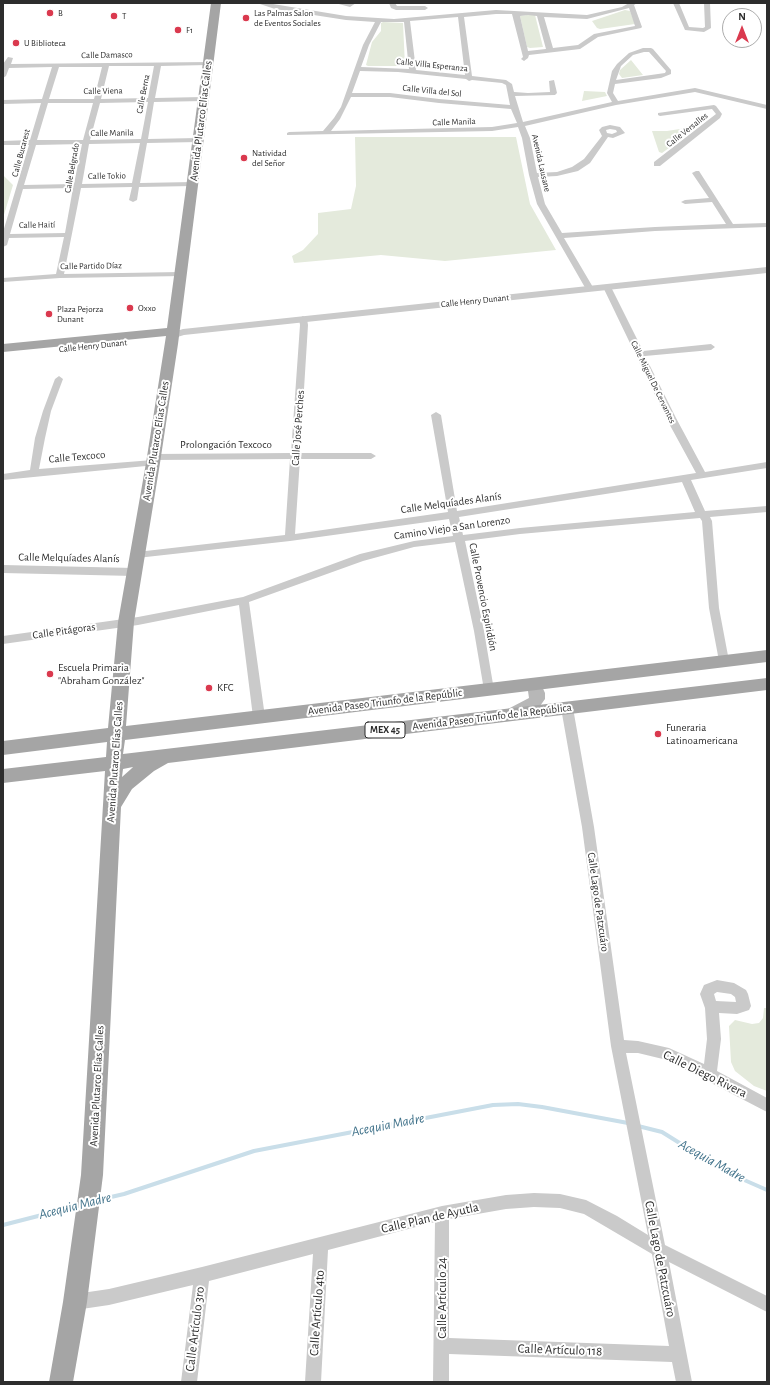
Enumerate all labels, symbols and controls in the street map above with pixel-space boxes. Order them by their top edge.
marker: B [45,8,55,18]
place label: B [58,8,63,18]
place label: Las Palmas Salon de Eventos Sociales [254,8,321,29]
north arrow [722,8,762,48]
marker: T [109,11,119,21]
place label: T [122,11,126,21]
text: N [738,11,746,22]
marker: Las Palmas Salon de Eventos Sociales [241,13,251,23]
marker: F1 [173,25,183,35]
place label: F1 [186,25,193,35]
marker: U Biblioteca [11,38,21,48]
place label: U Biblioteca [24,38,66,48]
street label: Calle Damasco [81,49,133,61]
street label: Calle Villa Esperanza [396,56,468,74]
street label: Avenida Plutarco Elías Calles [187,60,215,182]
street label: Calle Berna [134,74,152,114]
street label: Calle Villa del Sol [402,83,462,99]
street label: Calle Viena [83,85,123,97]
street label: Calle Versalles [664,110,710,150]
street label: Calle Manila [432,116,476,128]
street label: Calle Manila [90,127,134,139]
street label: Calle Bucarest [9,128,33,178]
street label: Avenida Lausane [529,133,553,193]
street label: Calle Belgrado [62,142,82,194]
place label: Natividad del Señor [252,148,287,169]
marker: Natividad del Señor [239,153,249,163]
street label: Calle Tokio [88,170,126,182]
street label: Calle Haití [19,219,55,231]
street label: Calle Partido Díaz [60,260,122,272]
street label: Calle Henry Dunant [440,292,510,310]
marker: Oxxo [125,303,135,313]
place label: Oxxo [138,303,156,313]
place label: Plaza Pejorza Dunant [57,304,103,325]
marker: Plaza Pejorza Dunant [44,309,54,319]
street label: Calle Henry Dunant [58,337,128,355]
street label: Calle Miguel De Cervantes [628,339,678,425]
street label: Avenida Plutarco Elías Calles [140,380,172,502]
street label: Calle José Perches [289,390,307,466]
street label: Prolongación Texcoco [180,438,272,452]
street label: Calle Texcoco [48,448,106,466]
street label: Calle Melquíades Alanís [400,489,502,517]
street label: Camino Viejo a San Lorenzo [393,513,511,543]
street label: Calle Provencio Espiridión [466,542,500,652]
street label: Calle Melquíades Alanís [18,551,120,565]
street label: Calle Pitágoras [32,620,96,642]
place label: Escuela Primaria "Abraham González" [58,661,145,687]
marker: Escuela Primaria "Abraham González" [45,669,55,679]
place label: KFC [217,681,233,695]
marker: KFC [204,683,214,693]
street label: Avenida Paseo Triunfo de la Repúblic [307,686,463,718]
street label: Avenida Plutarco Elías Calles [104,701,126,823]
street label: Avenida Paseo Triunfo de la República [412,701,572,733]
place label: Funeraria Latinoamericana [666,721,738,747]
road number: MEX 45 [365,722,405,738]
marker: Funeraria Latinoamericana [653,729,663,739]
street label: Calle Lago de Patzcuáro [584,852,612,952]
street label: Avenida Plutarco Elías Calles [87,1025,107,1147]
street label: Calle Diego Rivera [661,1047,749,1101]
water label: Acequia Madre [350,1110,426,1140]
water label: Acequia Madre [676,1136,748,1186]
water label: Acequia Madre [37,1189,113,1223]
street label: Calle Plan de Ayutla [380,1199,480,1237]
street label: Calle Lago de Patzcuáro [641,1199,679,1319]
street label: Calle Artículo 24 [434,1257,450,1339]
street label: Calle Artículo 4to [306,1269,328,1357]
street label: Calle Artículo 3ro [182,1286,208,1372]
street label: Calle Artículo 118 [517,1341,603,1359]

